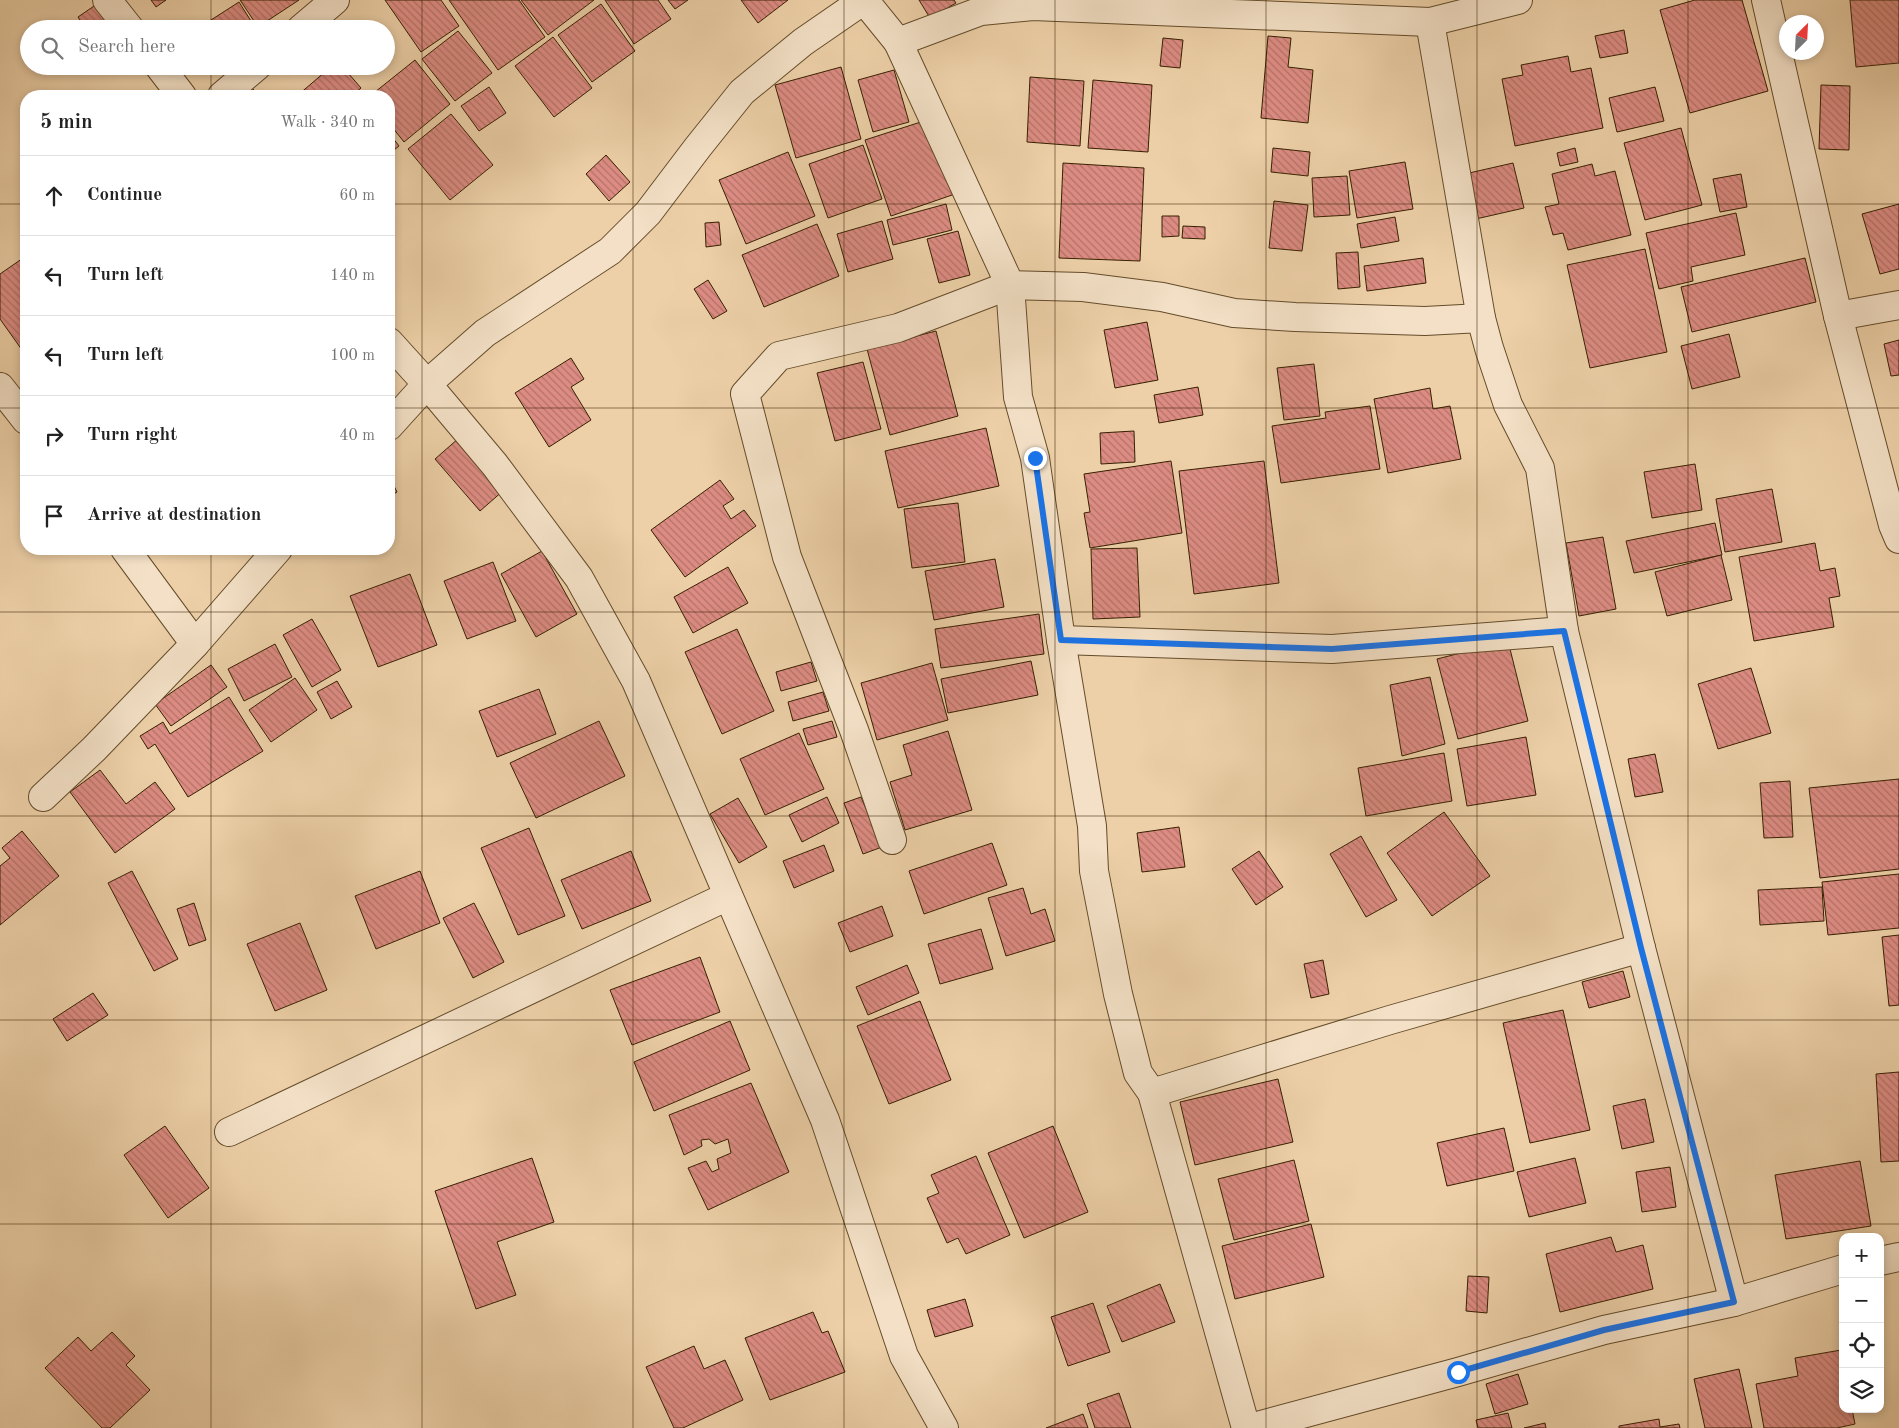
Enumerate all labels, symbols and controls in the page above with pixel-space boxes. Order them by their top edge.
north arrow [1779,15,1824,60]
search box [20,20,395,75]
icon: search [38,34,66,62]
text: Search here [78,38,175,57]
text: 5 min [40,112,93,133]
text: Walk · 340 m [280,115,375,131]
icon: ahead [40,182,68,210]
text: Continue [87,186,162,205]
text: 60 m [339,188,375,204]
icon: left [40,262,68,290]
text: Turn left [87,266,164,285]
text: 140 m [330,268,375,284]
icon: left [40,342,68,370]
text: Turn left [87,346,164,365]
text: 100 m [330,348,375,364]
icon: right [40,422,68,450]
text: Turn right [87,426,177,445]
text: 40 m [339,428,375,444]
route end [1024,447,1047,470]
icon: arrive [40,502,68,530]
text: Arrive at destination [87,506,261,525]
map controls [1839,1233,1884,1413]
button: + [1839,1233,1884,1278]
button: − [1839,1278,1884,1323]
button: locate [1839,1323,1884,1368]
route start [1447,1361,1470,1384]
button: layers [1839,1368,1884,1413]

